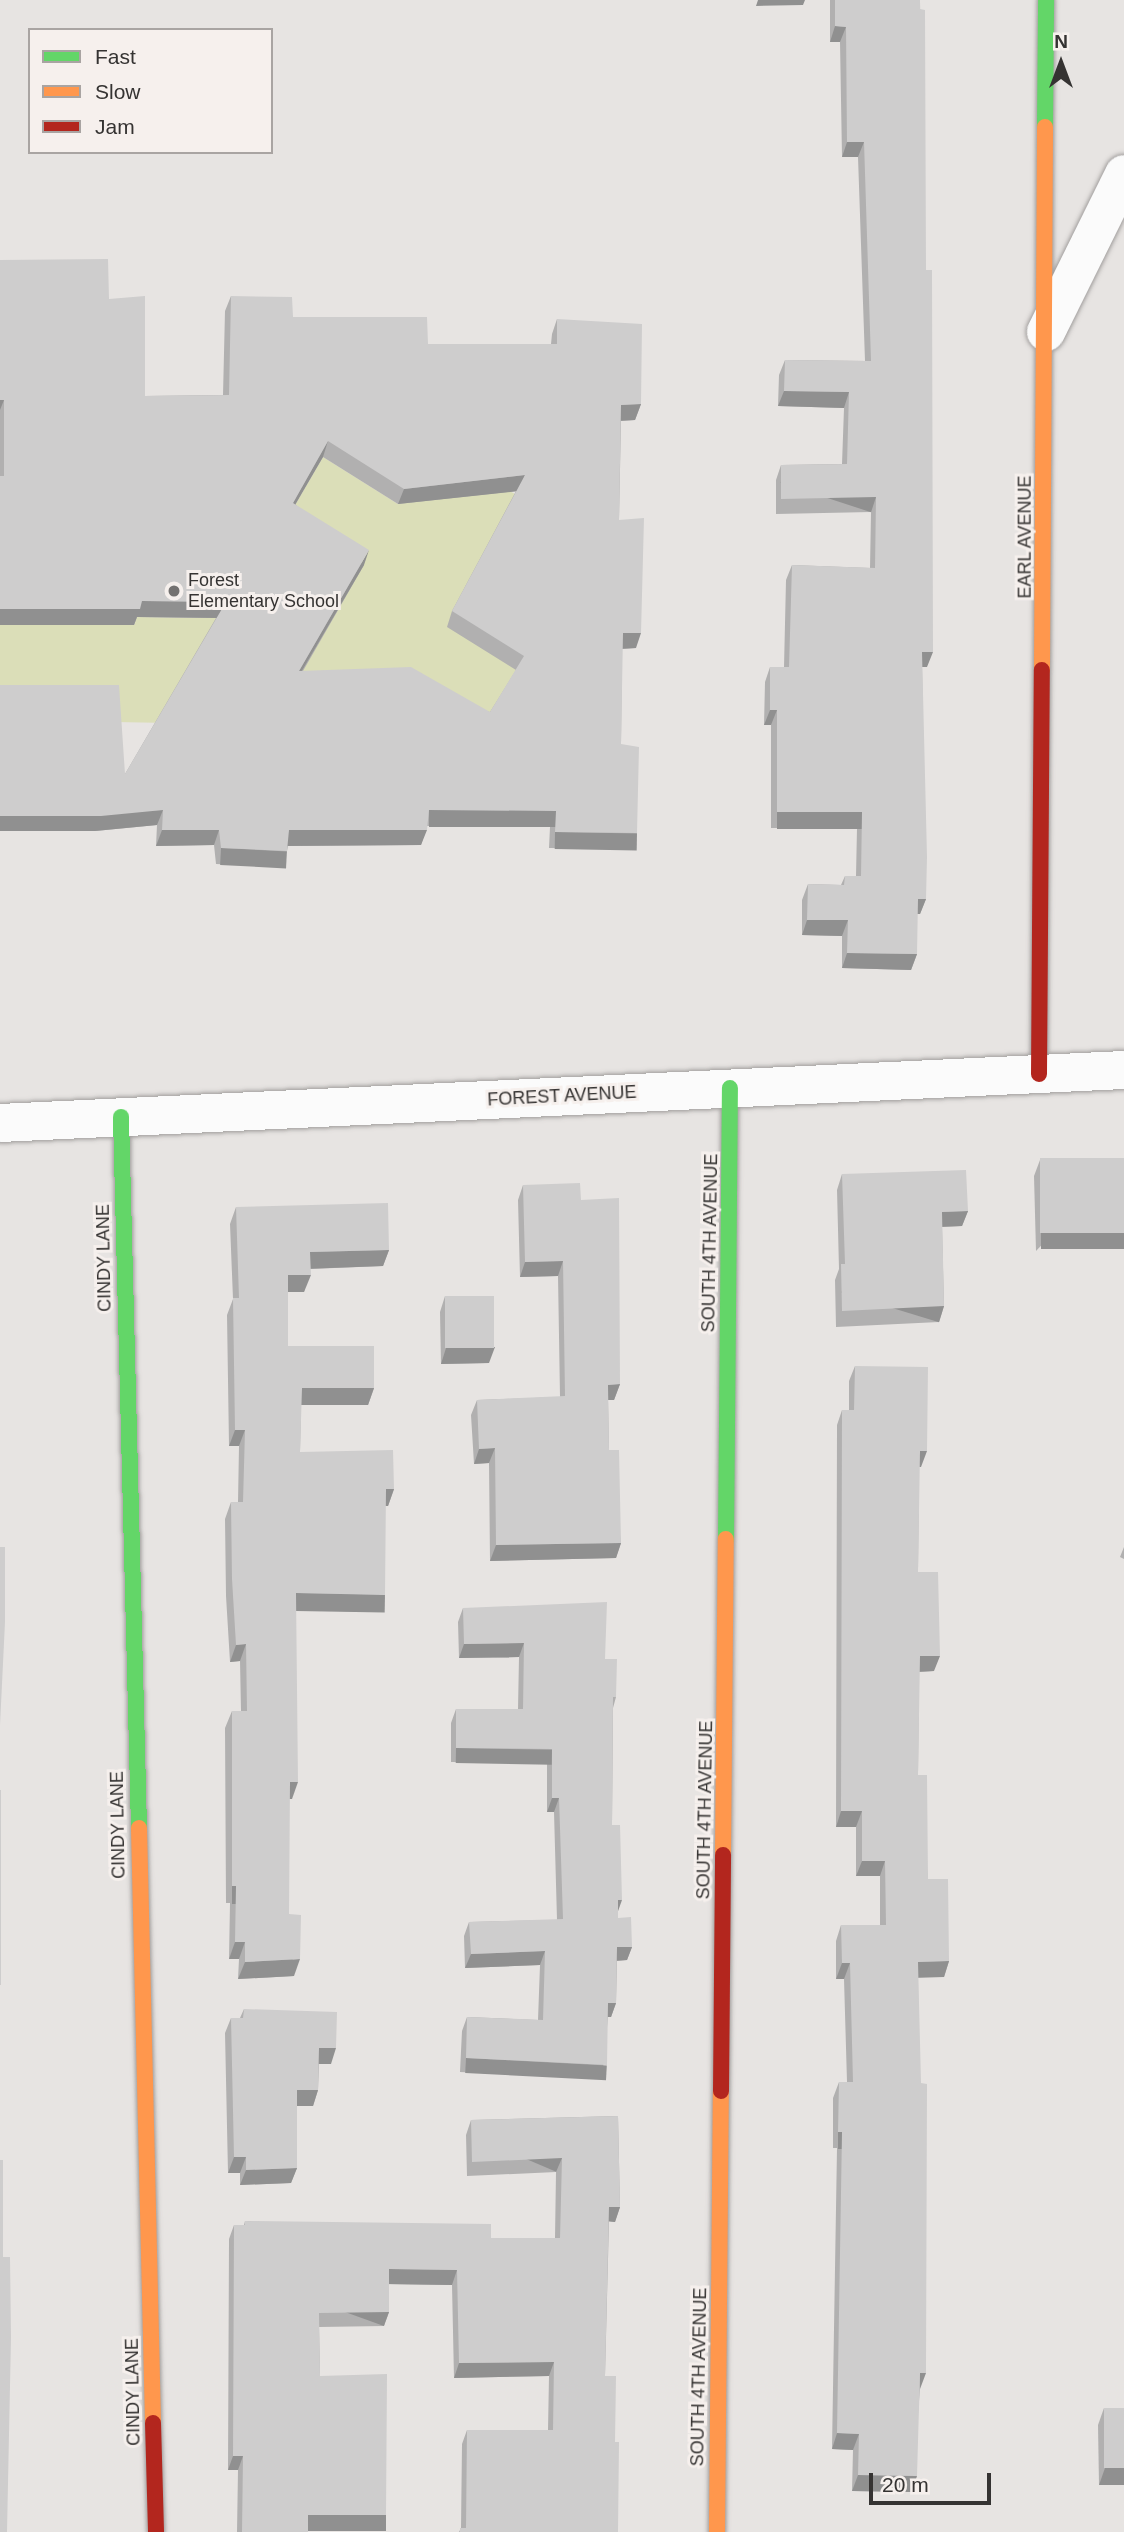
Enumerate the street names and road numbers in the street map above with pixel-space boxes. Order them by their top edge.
street label: EARL AVENUE [1014,475,1036,599]
street label: FOREST AVENUE [486,1081,638,1111]
street label: SOUTH 4TH AVENUE [698,1153,722,1333]
street label: CINDY LANE [92,1204,116,1312]
street label: SOUTH 4TH AVENUE [693,1720,717,1900]
street label: CINDY LANE [106,1771,130,1879]
street label: SOUTH 4TH AVENUE [687,2287,711,2467]
street label: CINDY LANE [121,2338,145,2446]

